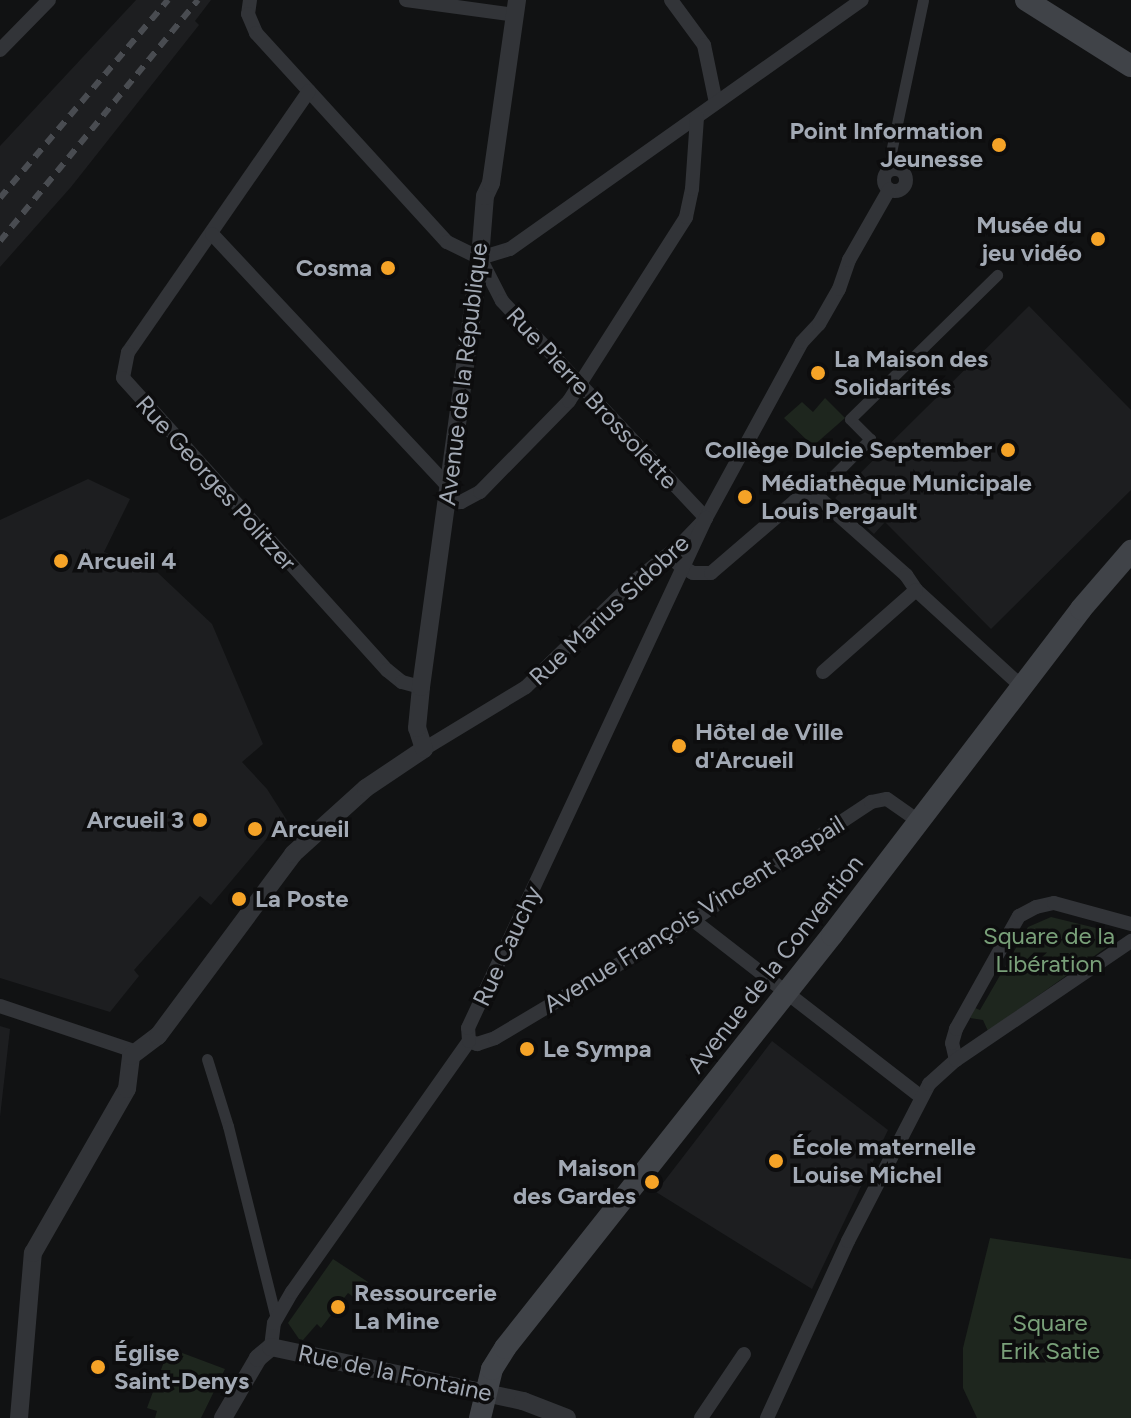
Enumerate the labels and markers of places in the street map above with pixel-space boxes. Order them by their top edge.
place label: Point Information Jeunesse [790,117,983,173]
marker: Point Information Jeunesse [990,136,1008,154]
place label: Musée du jeu vidéo [976,211,1082,267]
marker: Musée du jeu vidéo [1089,230,1107,248]
place label: Cosma [296,254,372,282]
marker: Cosma [379,259,397,277]
place label: La Maison des Solidarités [834,345,988,401]
marker: La Maison des Solidarités [809,364,827,382]
place label: Collège Dulcie September [705,436,992,464]
marker: Collège Dulcie September [999,441,1017,459]
place label: Médiathèque Municipale Louis Pergault [761,469,1032,525]
marker: Médiathèque Municipale Louis Pergault [736,488,754,506]
place label: Arcueil 4 [77,547,176,575]
marker: Arcueil 4 [52,552,70,570]
place label: Hôtel de Ville d'Arcueil [695,718,843,774]
marker: Hôtel de Ville d'Arcueil [670,737,688,755]
place label: Arcueil 3 [86,806,184,834]
marker: Arcueil 3 [191,811,209,829]
place label: Arcueil [271,815,349,843]
marker: Arcueil [246,820,264,838]
place label: La Poste [255,885,348,913]
marker: La Poste [230,890,248,908]
place label: Le Sympa [543,1035,651,1063]
marker: Le Sympa [518,1040,536,1058]
place label: École maternelle Louise Michel [792,1133,976,1189]
marker: École maternelle Louise Michel [767,1152,785,1170]
place label: Maison des Gardes [513,1154,636,1210]
marker: Maison des Gardes [643,1173,661,1191]
place label: Ressourcerie La Mine [354,1279,497,1335]
marker: Ressourcerie La Mine [329,1298,347,1316]
place label: Église Saint-Denys [114,1339,249,1395]
marker: Église Saint-Denys [89,1358,107,1376]

